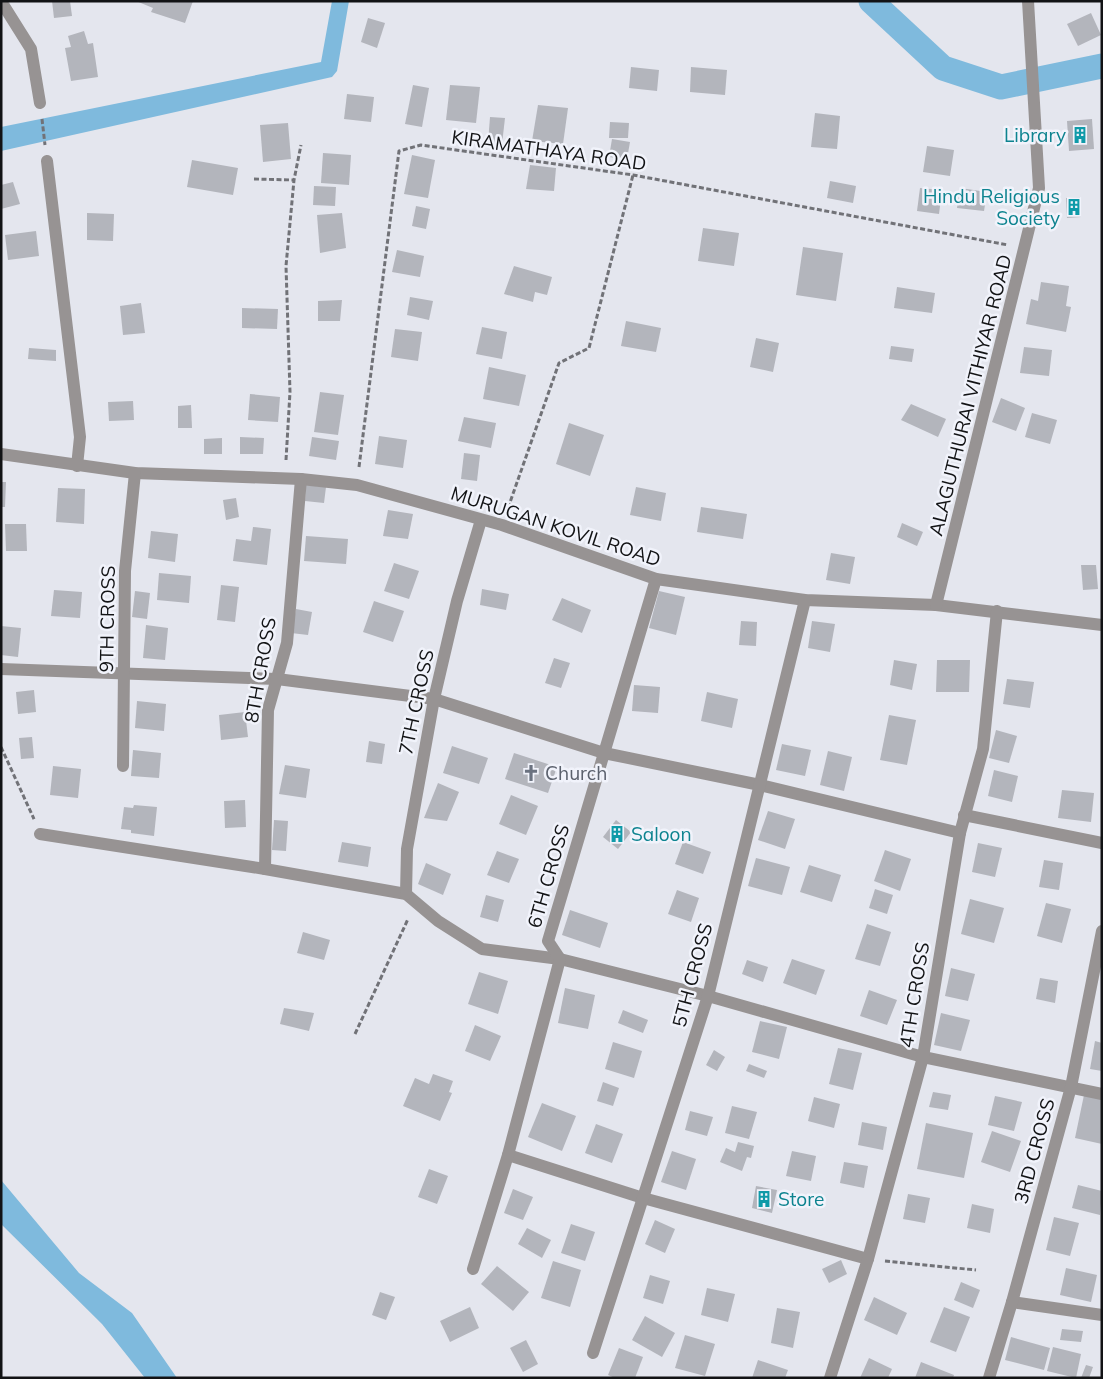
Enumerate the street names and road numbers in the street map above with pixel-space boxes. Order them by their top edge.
street label: KIRAMATHAYA ROAD [450,124,648,176]
street label: ALAGUTHURAI VITHIYAR ROAD [923,252,1017,538]
street label: MURUGAN KOVIL ROAD [448,481,664,571]
street label: 9TH CROSS [94,565,120,673]
street label: 8TH CROSS [239,615,281,725]
street label: 7TH CROSS [393,647,439,757]
street label: 6TH CROSS [522,821,574,931]
street label: 5TH CROSS [667,920,717,1030]
street label: 4TH CROSS [894,940,934,1050]
street label: 3RD CROSS [1008,1096,1060,1206]

